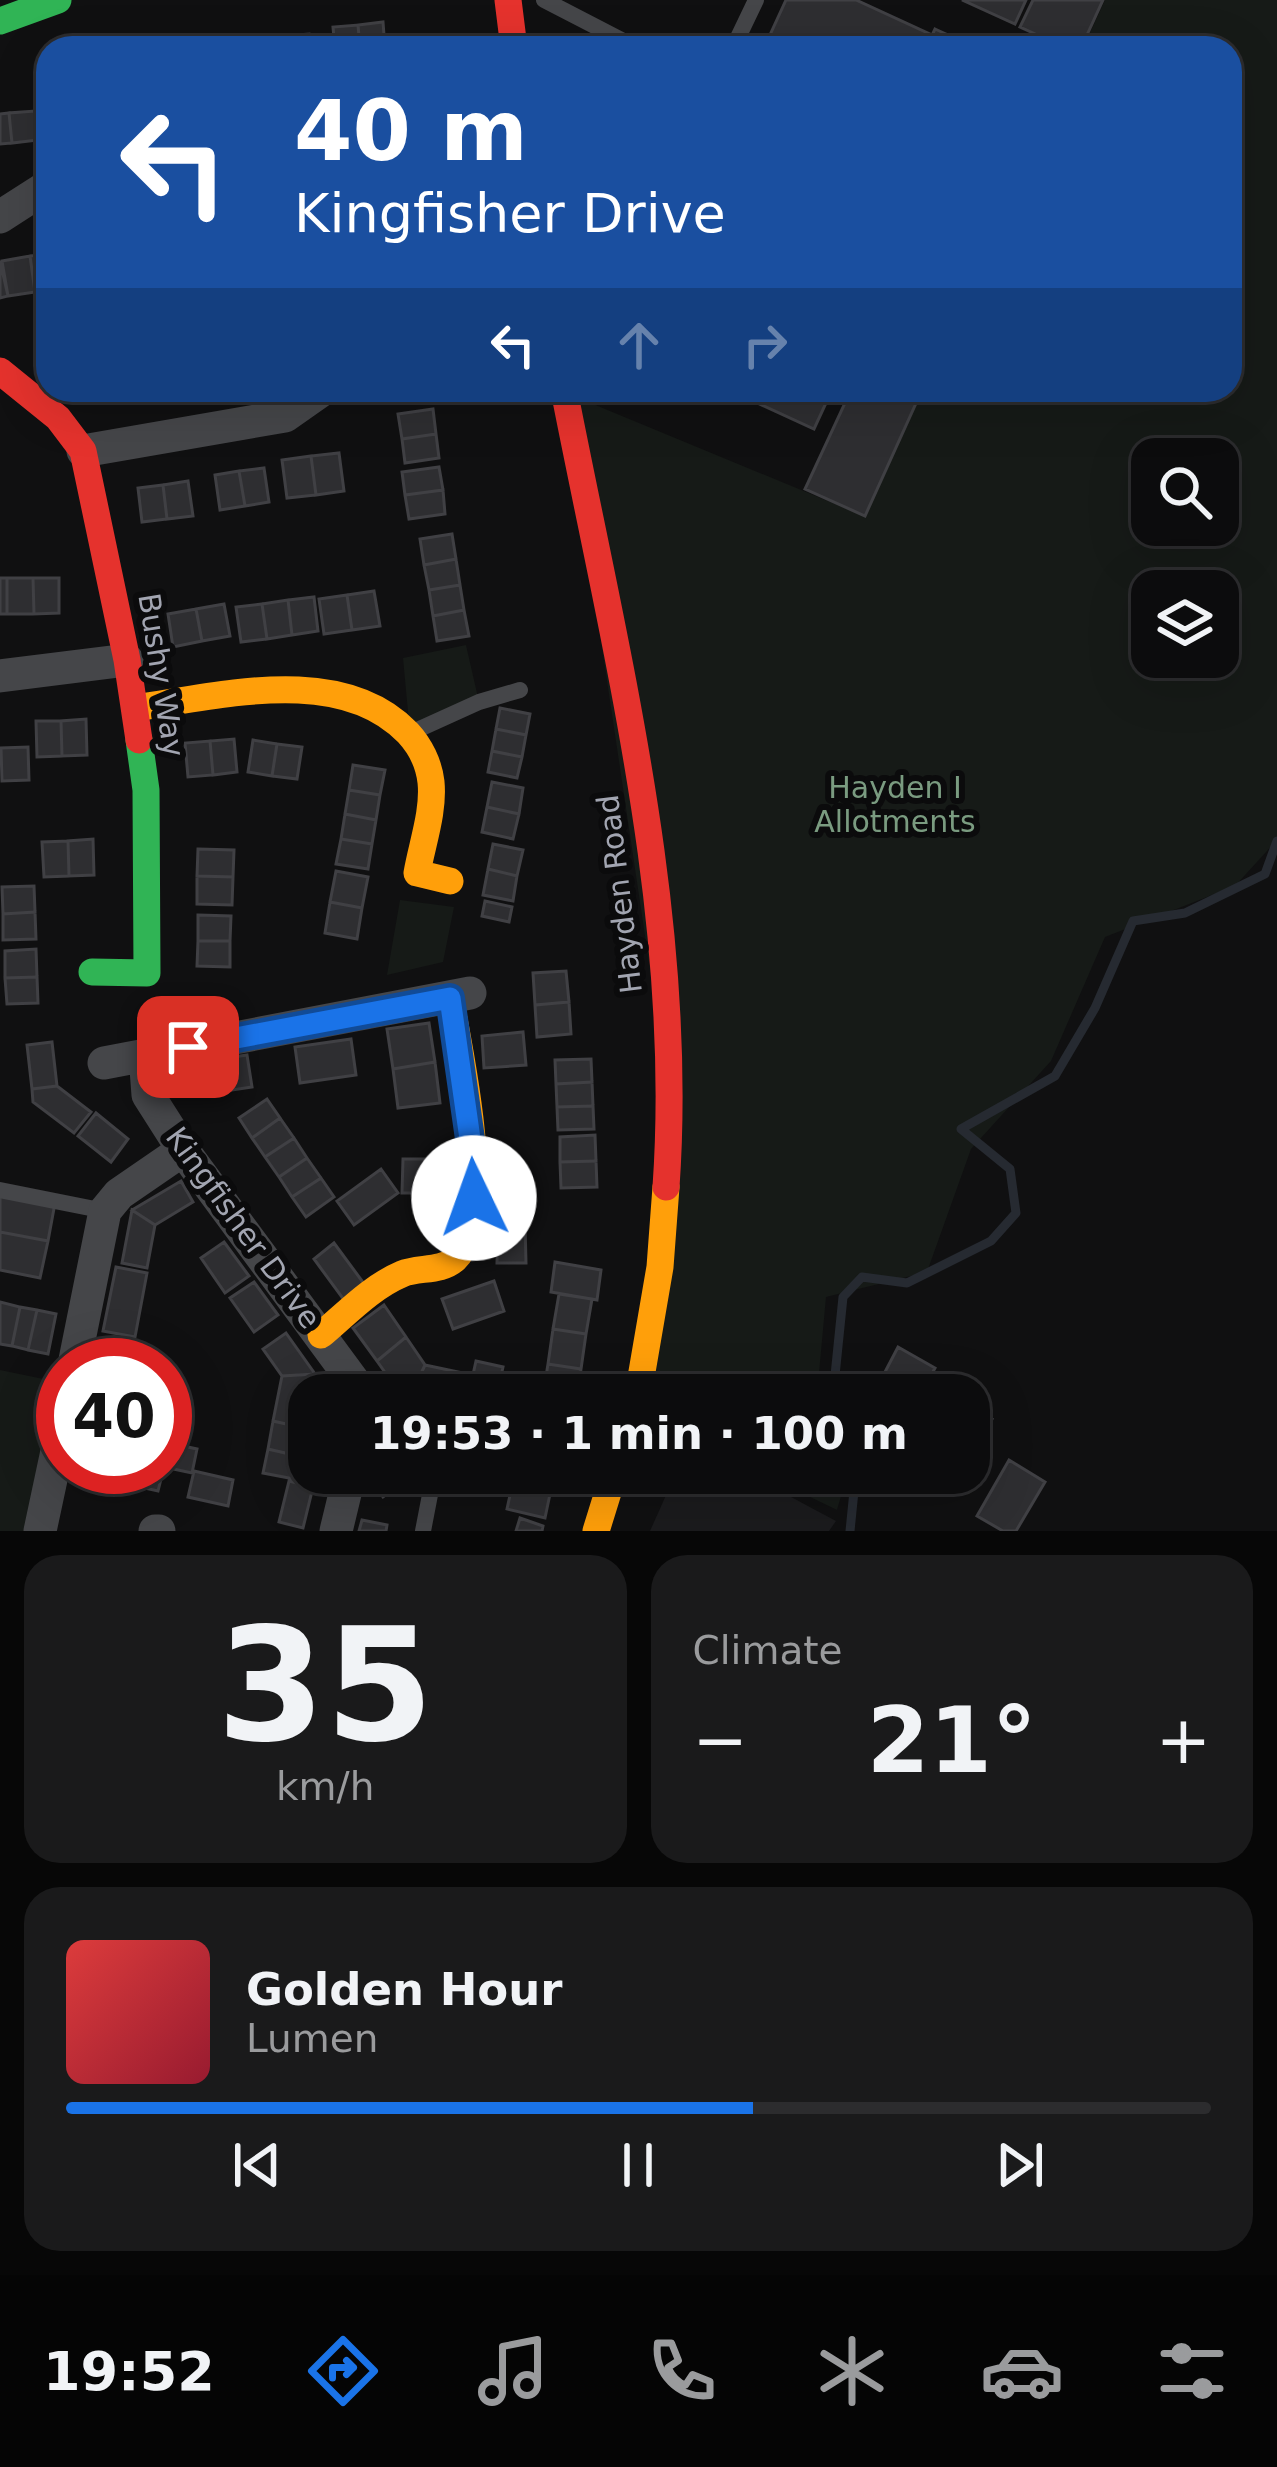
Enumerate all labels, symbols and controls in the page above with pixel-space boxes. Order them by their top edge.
text: 40 m [294,82,528,180]
icon: left [96,84,252,240]
text: Kingfisher Drive [294,182,726,245]
icon: left [480,312,546,378]
icon: ahead [606,312,672,378]
icon: right [732,312,798,378]
map controls [1131,438,1239,678]
button: search [1131,438,1239,546]
button: layers [1131,570,1239,678]
street label: Bushy Way [131,590,192,759]
park label: Hayden I Allotments [814,770,976,839]
street label: Hayden Road [590,793,649,995]
pin [137,996,239,1098]
icon: arrive [155,1014,221,1080]
street label: Kingfisher Drive [159,1120,328,1335]
position arrow [411,1135,537,1261]
speed limit sign: 40 [36,1338,192,1494]
text: 19:53 · 1 min · 100 m [370,1407,908,1460]
text: 35 [217,1595,434,1777]
text: Climate [693,1628,843,1673]
text: 21° [867,1688,1037,1793]
text: − [693,1702,748,1779]
text: + [1156,1702,1211,1779]
text: km/h [276,1764,374,1809]
text: Golden Hour [246,1963,563,2016]
text: Lumen [246,2016,378,2061]
icon: previous [224,2132,290,2198]
icon: pause [605,2132,671,2198]
icon: next [987,2132,1053,2198]
icon: directions [301,2329,385,2413]
icon: music [471,2329,555,2413]
icon: phone [640,2329,724,2413]
icon: climate [810,2329,894,2413]
icon: car [980,2329,1064,2413]
icon: filters [1150,2329,1234,2413]
text: 19:52 [43,2340,215,2403]

